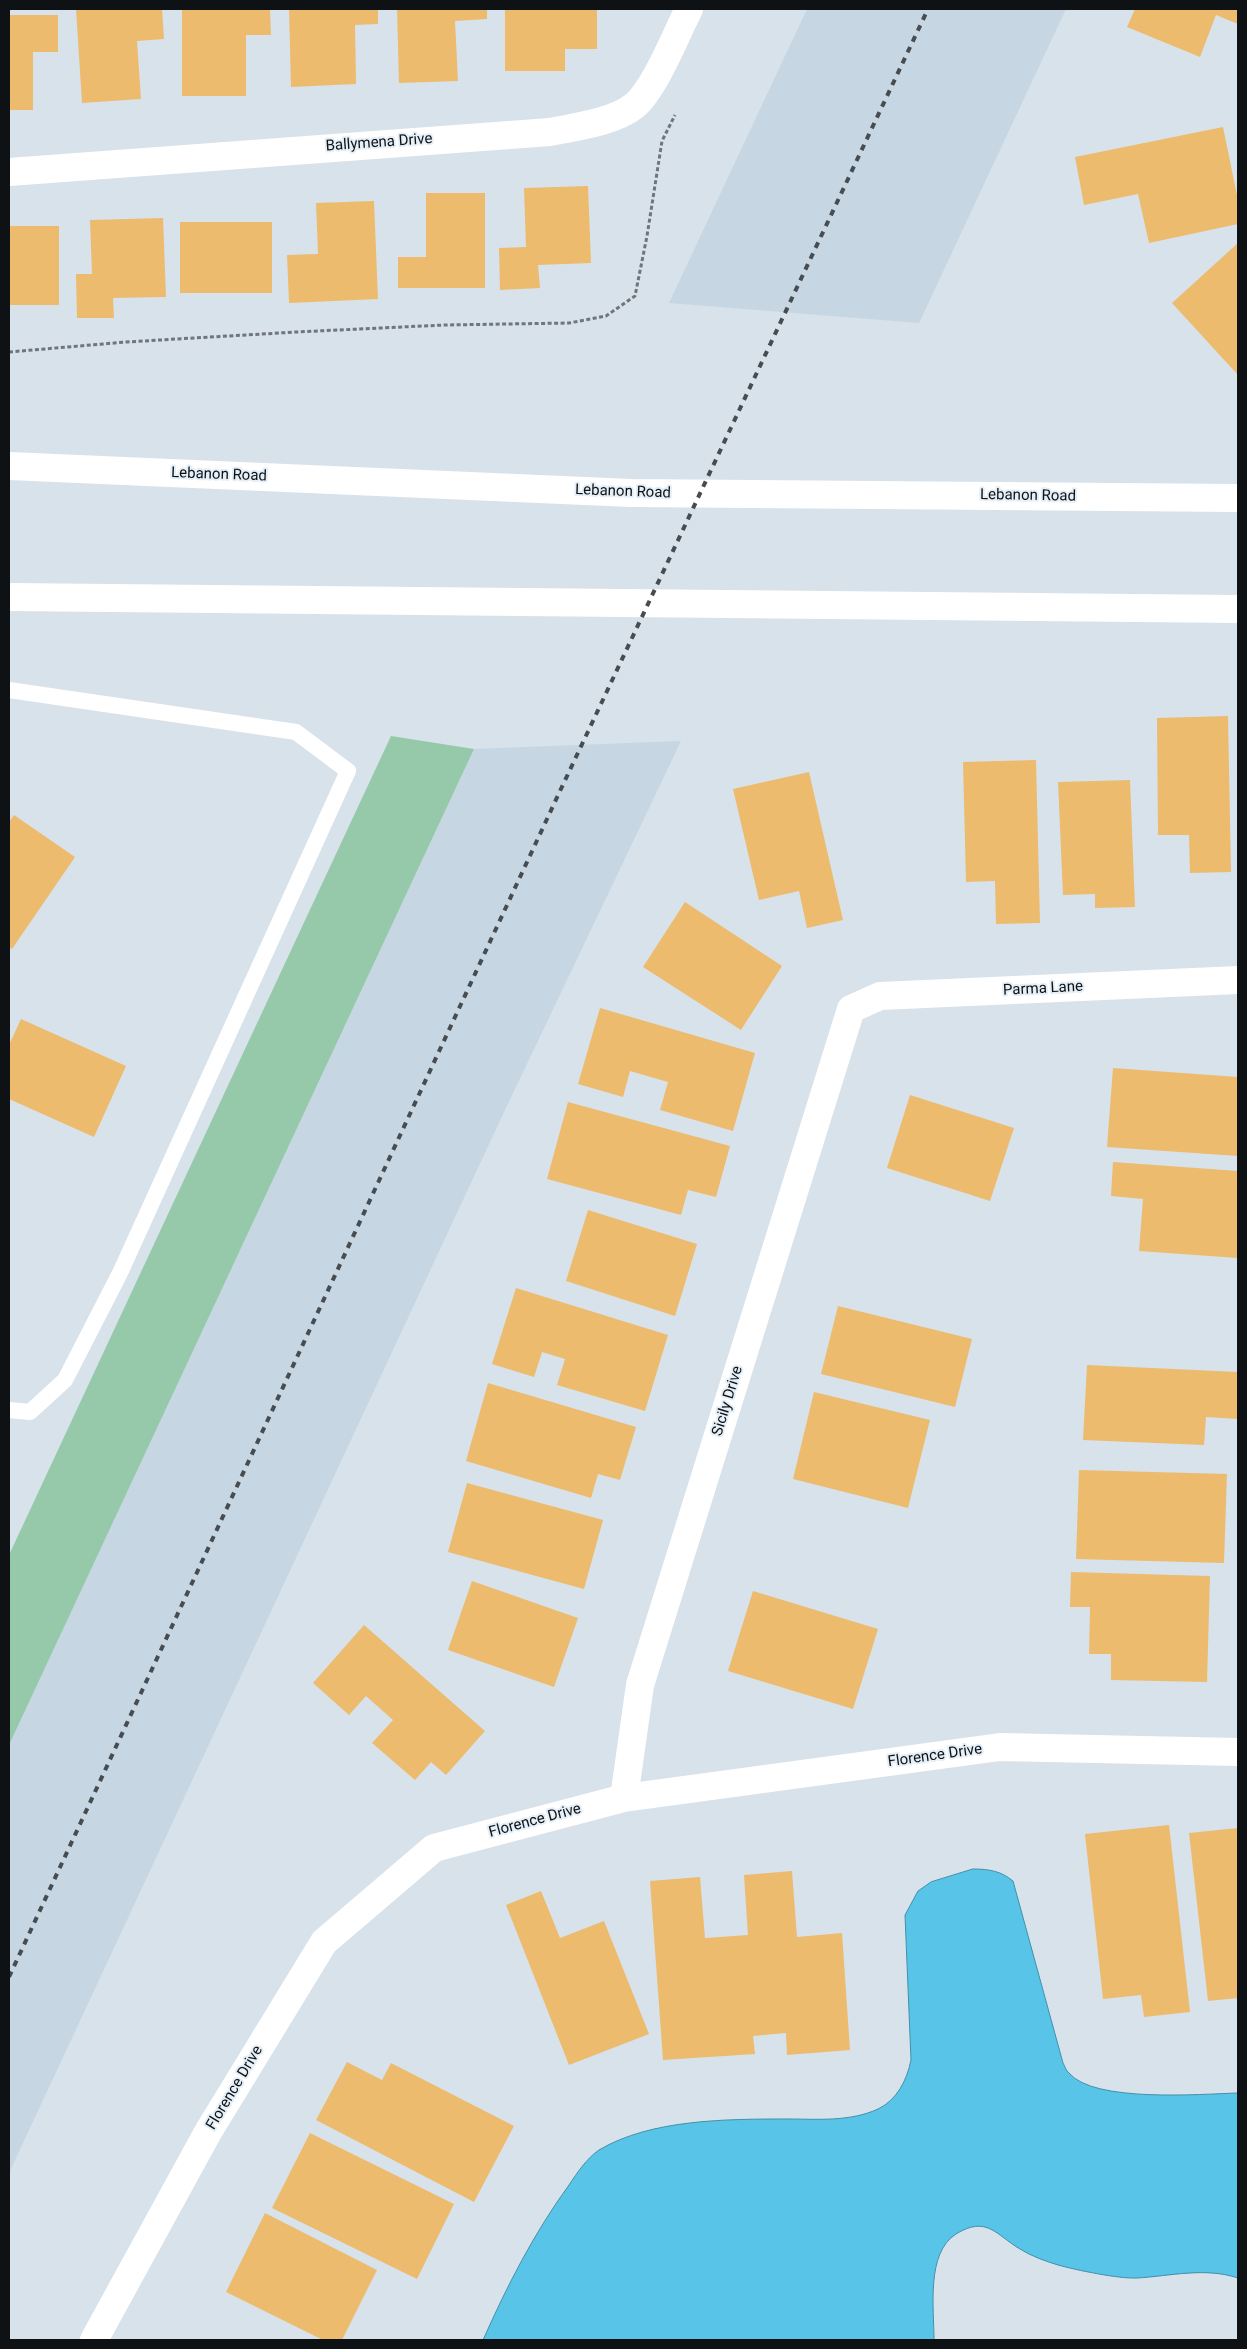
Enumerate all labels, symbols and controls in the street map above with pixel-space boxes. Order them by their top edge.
street label: Ballymena Drive [325,130,433,156]
street label: Lebanon Road [171,464,267,486]
street label: Lebanon Road [575,481,671,503]
street label: Lebanon Road [980,486,1076,506]
street label: Parma Lane [1003,978,1083,1000]
street label: Sicily Drive [709,1364,747,1438]
street label: Florence Drive [887,1740,983,1772]
street label: Florence Drive [487,1800,583,1842]
street label: Florence Drive [203,2043,267,2133]

